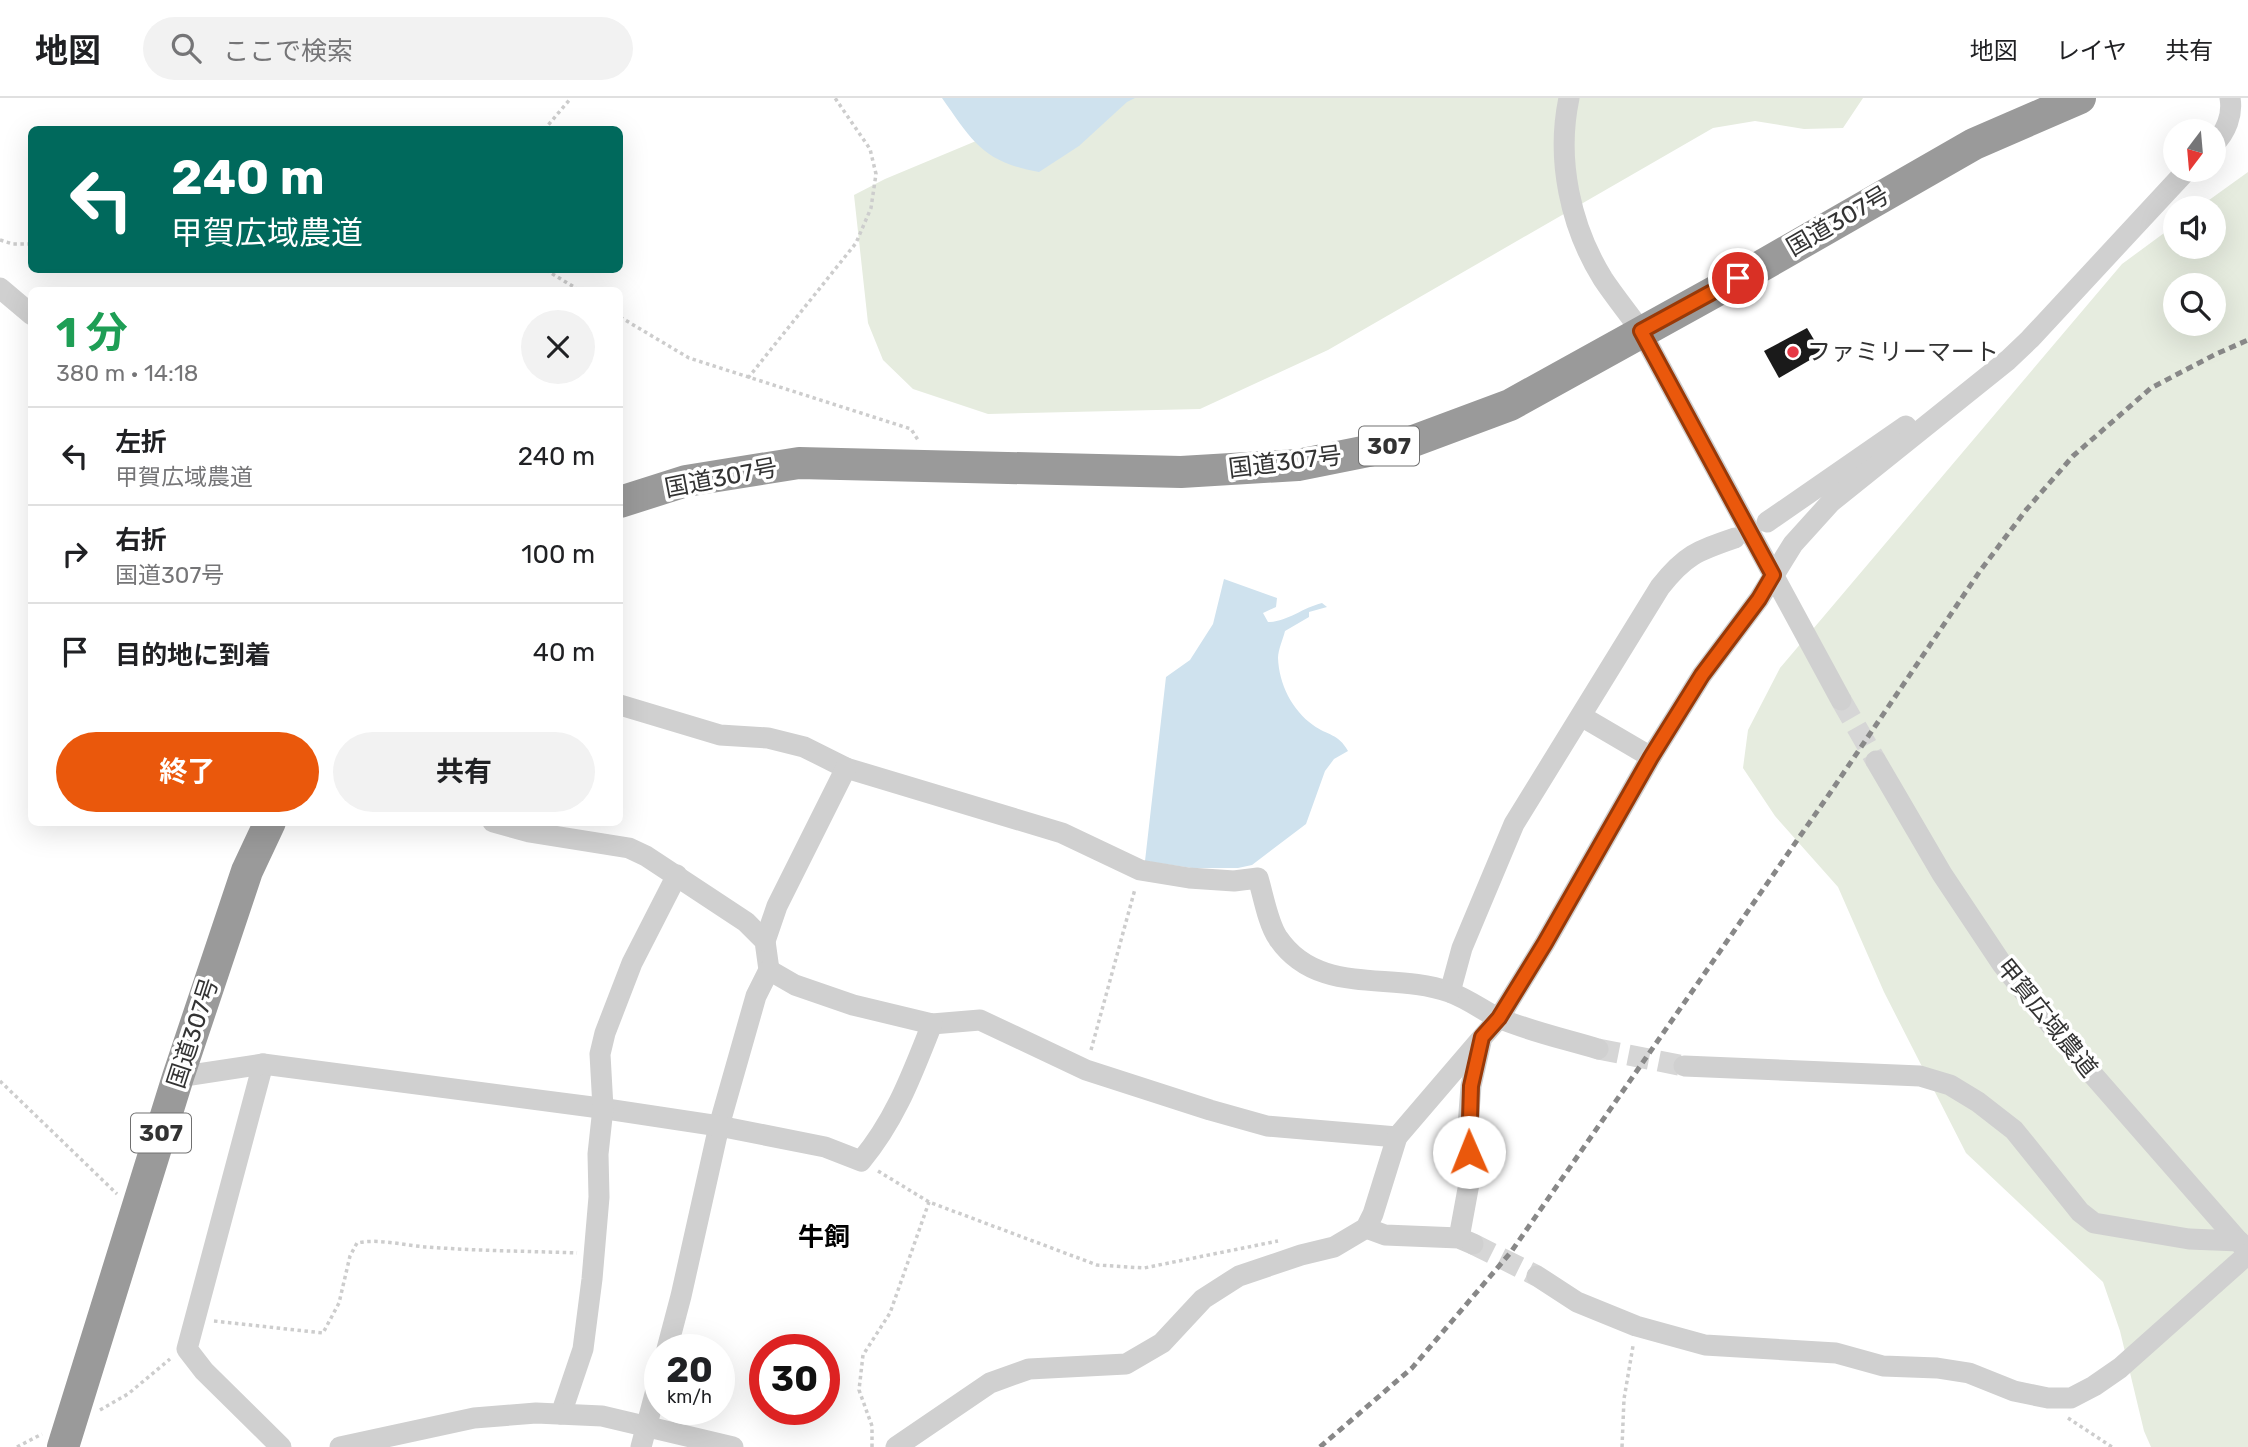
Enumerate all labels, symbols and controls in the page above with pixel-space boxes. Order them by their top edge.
search box [143,17,633,80]
icon: search [167,29,205,67]
text: 地図 [35,31,101,70]
text: ここで検索 [223,36,353,67]
text: 地図 [1970,37,2018,65]
text: レイヤ [2056,37,2127,65]
text: 共有 [2165,37,2213,65]
north arrow [2163,119,2226,182]
map controls [2163,119,2226,336]
text: 240 m [171,148,325,206]
icon: left [56,154,147,245]
street label: 国道307号 [1782,180,1894,262]
button: sound [2163,196,2226,259]
text: 甲賀広域農道 [171,214,363,252]
pin [1708,248,1768,308]
icon: arrive [1719,259,1757,297]
button: search [2163,273,2226,336]
text: 1 分 [56,308,128,358]
button: close [521,310,595,384]
place label: ファミリーマート [1807,338,1999,366]
marker: ファミリーマート [1785,344,1801,360]
text: 380 m · 14:18 [56,359,199,387]
road number: 307 [1359,426,1419,466]
text: 左折 [115,427,167,458]
icon: left [56,437,94,475]
text: 240 m [518,441,595,472]
street label: 国道307号 [1227,441,1343,483]
street label: 国道307号 [662,453,780,503]
text: 甲賀広域農道 [115,463,253,491]
text: 右折 [115,525,167,556]
icon: right [56,535,94,573]
text: 100 m [521,539,595,570]
text: 国道307号 [115,561,224,589]
icon: arrive [56,633,94,671]
text: 40 m [533,637,595,668]
text: 目的地に到着 [115,640,271,671]
button: 終了 [56,732,319,812]
button: 共有 [333,732,595,812]
street label: 甲賀広域農道 [1991,953,2103,1083]
street label: 国道307号 [162,974,224,1092]
road number: 307 [131,1114,191,1152]
position arrow [1432,1115,1506,1189]
district label: 牛飼 [798,1222,850,1253]
speed limit sign: 30 [749,1334,840,1425]
text: 20 [666,1349,713,1391]
text: km/h [667,1386,712,1408]

